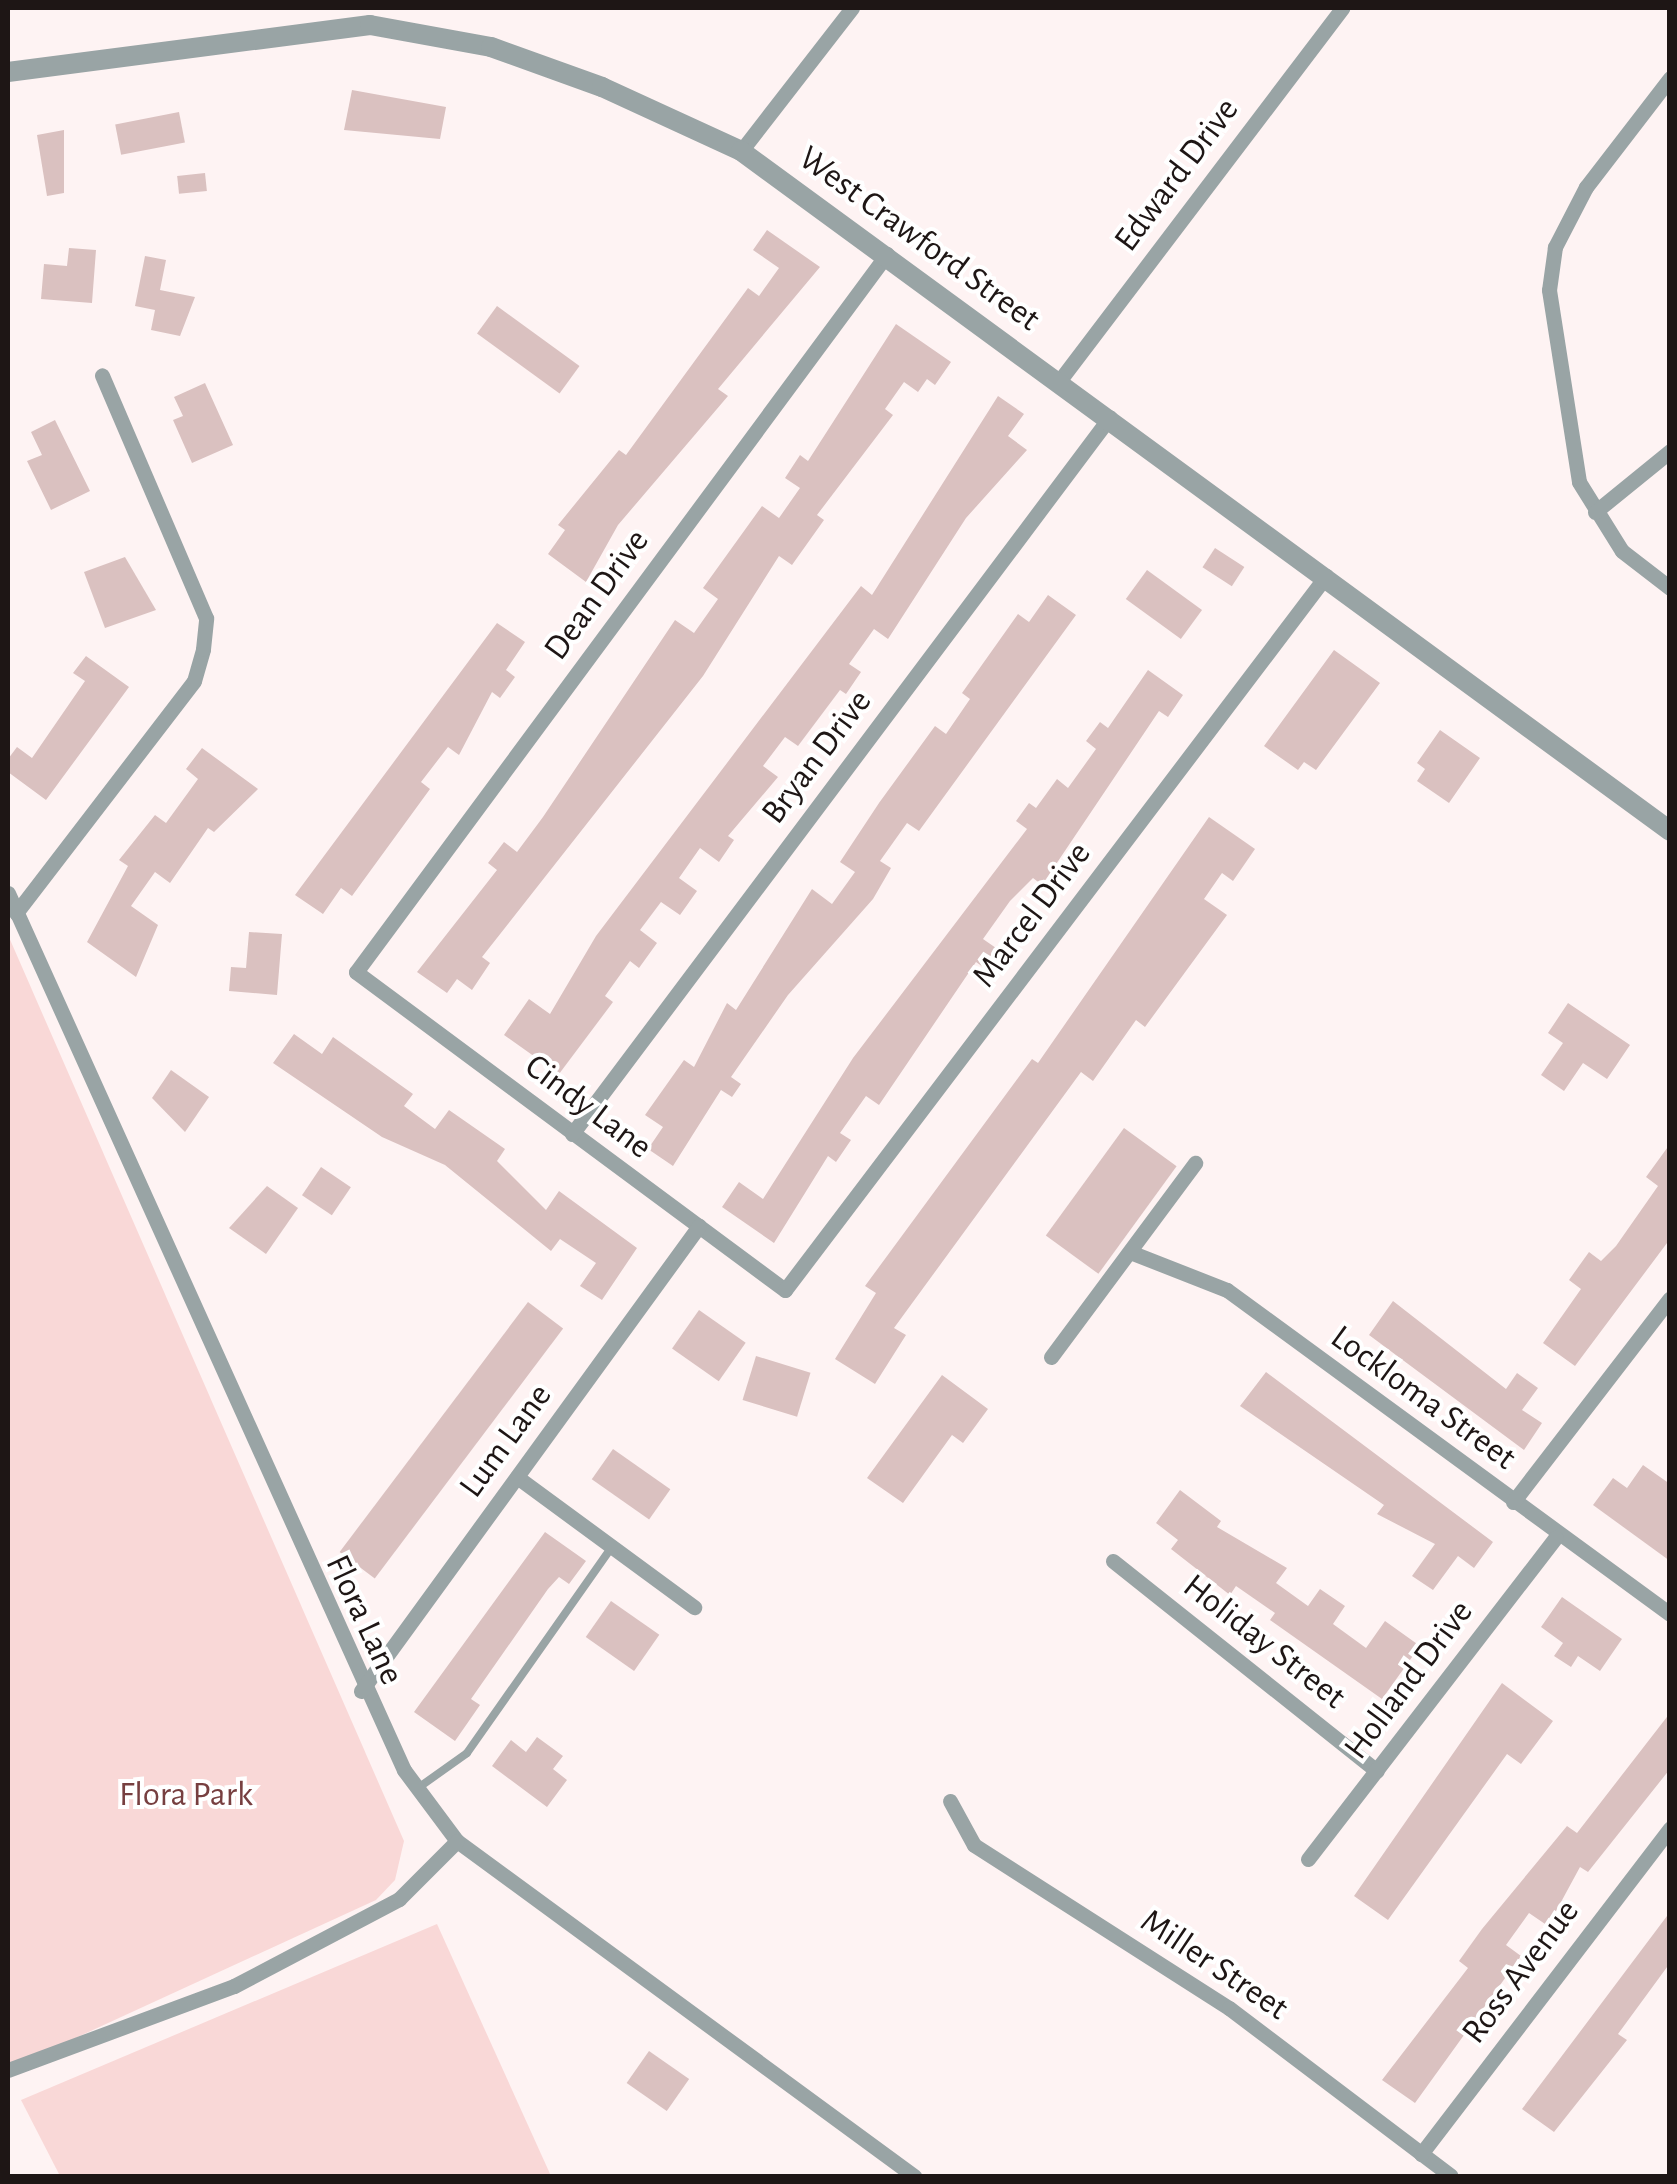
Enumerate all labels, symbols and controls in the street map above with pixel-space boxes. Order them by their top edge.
street label: Edward Drive [1106,90,1248,260]
street label: West Crawford Street [790,137,1048,341]
street label: Dean Drive [536,521,658,669]
street label: Bryan Drive [753,682,881,832]
street label: Marcel Drive [964,834,1100,996]
street label: Cindy Lane [516,1046,660,1168]
street label: Lockloma Street [1322,1317,1524,1479]
street label: Lum Lane [451,1376,561,1506]
street label: Flora Lane [316,1549,412,1691]
street label: Holiday Street [1174,1566,1354,1718]
street label: Holland Drive [1336,1592,1482,1768]
park label: Flora Park [119,1774,253,1816]
street label: Ross Avenue [1453,1892,1589,2052]
street label: Miller Street [1132,1900,1296,2030]

